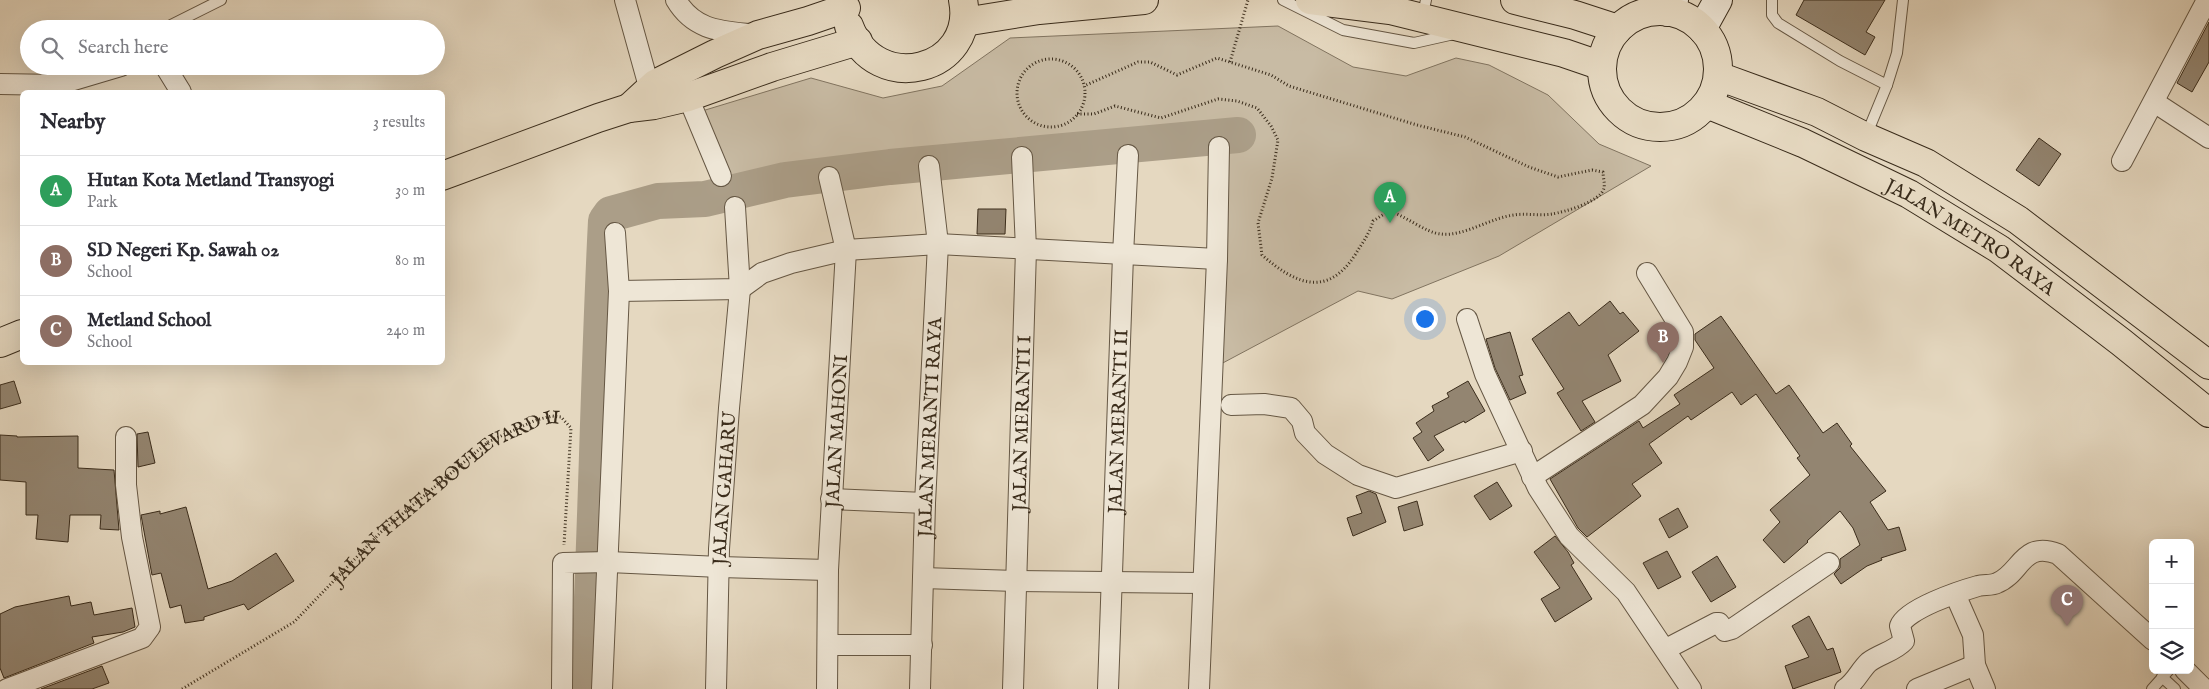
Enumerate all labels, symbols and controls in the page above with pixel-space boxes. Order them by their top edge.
search box [20,20,445,75]
icon: search [38,34,66,62]
text: Search here [78,36,169,60]
text: Nearby [40,109,105,136]
text: 3 results [373,113,425,133]
text: Hutan Kota Metland Transyogi [87,169,334,193]
street label: JALAN METRO RAYA [1879,174,2060,302]
text: A [51,181,61,201]
text: 30 m [395,181,425,201]
pin: A [1374,182,1406,223]
text: Park [87,193,117,213]
text: SD Negeri Kp. Sawah 02 [87,239,279,263]
text: B [51,251,61,271]
text: 80 m [395,251,425,271]
text: School [87,263,132,283]
your location [1412,306,1438,332]
text: Metland School [87,309,211,333]
street label: JALAN MERANTI RAYA [914,315,948,540]
text: C [50,321,62,341]
text: 240 m [386,321,425,341]
pin: B [1647,322,1679,363]
street label: JALAN MERANTI II [1104,329,1134,516]
text: School [87,333,132,353]
street label: JALAN MERANTI I [1008,335,1037,514]
street label: JALAN MAHONI [821,354,854,511]
street label: JALAN THATA BOULEVARD II [325,406,561,592]
street label: JALAN GAHARU [709,410,743,567]
map controls [2149,539,2194,674]
button: + [2149,539,2194,584]
button: − [2149,584,2194,629]
pin: C [2051,585,2083,626]
button: layers [2149,629,2194,674]

